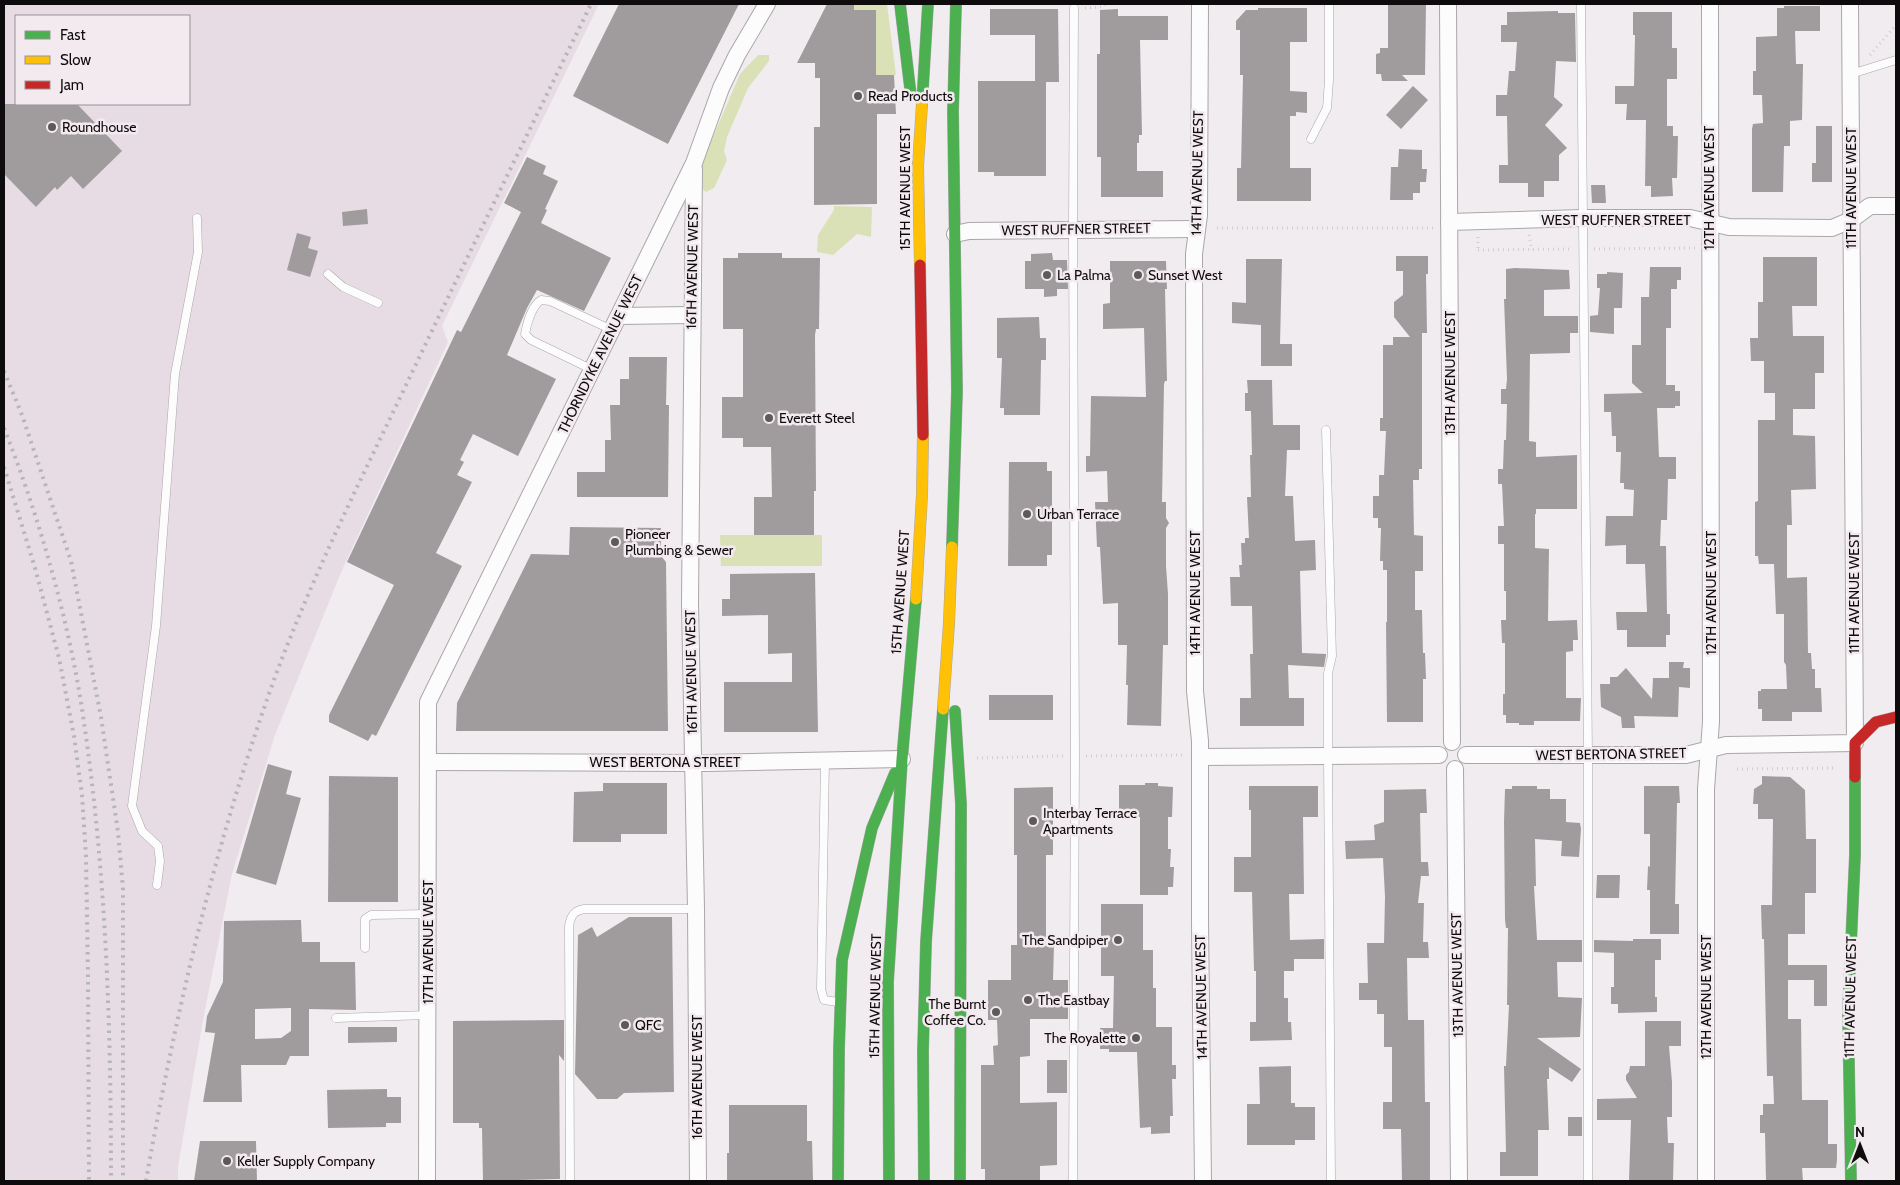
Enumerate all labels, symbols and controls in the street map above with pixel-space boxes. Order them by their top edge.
legend [15,15,190,105]
text: Fast [60,26,85,44]
text: Slow [60,51,91,69]
text: Jam [59,76,84,94]
place label: Read Products [868,87,953,105]
marker: Read Products [852,90,864,102]
street label: 14TH AVENUE WEST [1187,110,1207,235]
place label: Roundhouse [62,118,136,136]
marker: Roundhouse [46,121,58,133]
street label: 15TH AVENUE WEST [896,125,914,250]
street label: 12TH AVENUE WEST [1700,125,1718,250]
street label: 11TH AVENUE WEST [1842,127,1860,249]
street label: 16TH AVENUE WEST [682,204,702,329]
street label: WEST RUFFNER STREET [1541,211,1691,229]
street label: WEST RUFFNER STREET [1001,219,1151,239]
place label: La Palma [1057,266,1111,284]
place label: Sunset West [1148,266,1223,284]
marker: La Palma [1041,269,1053,281]
marker: Sunset West [1132,269,1144,281]
street label: THORNDYKE AVENUE WEST [554,271,647,436]
street label: 13TH AVENUE WEST [1441,310,1459,435]
place label: Everett Steel [779,409,855,427]
marker: Everett Steel [763,412,775,424]
place label: Urban Terrace [1037,505,1119,523]
marker: Urban Terrace [1021,508,1033,520]
place label: Pioneer Plumbing & Sewer [625,525,734,559]
street label: 15TH AVENUE WEST [887,529,913,655]
street label: 14TH AVENUE WEST [1186,530,1204,655]
street label: 12TH AVENUE WEST [1702,530,1720,655]
street label: 11TH AVENUE WEST [1845,532,1863,654]
marker: Pioneer Plumbing & Sewer [609,536,621,548]
street label: 16TH AVENUE WEST [681,609,701,734]
street label: WEST BERTONA STREET [1535,744,1687,764]
street label: WEST BERTONA STREET [590,753,741,771]
place label: Interbay Terrace Apartments [1043,804,1137,838]
marker: Interbay Terrace Apartments [1027,815,1039,827]
street label: 17TH AVENUE WEST [419,879,437,1004]
street label: 13TH AVENUE WEST [1447,912,1467,1037]
place label: The Sandpiper [1022,931,1109,949]
street label: 15TH AVENUE WEST [865,933,885,1058]
marker: The Sandpiper [1112,934,1124,946]
street label: 14TH AVENUE WEST [1191,934,1211,1059]
street label: 12TH AVENUE WEST [1697,934,1715,1059]
street label: 11TH AVENUE WEST [1840,936,1860,1058]
place label: The Eastbay [1038,991,1110,1009]
marker: The Eastbay [1022,994,1034,1006]
place label: The Burnt Coffee Co. [924,995,986,1029]
marker: The Burnt Coffee Co. [990,1006,1002,1018]
street label: 16TH AVENUE WEST [688,1014,706,1139]
place label: QFC [635,1016,662,1034]
marker: QFC [619,1019,631,1031]
place label: The Royalette [1044,1029,1126,1047]
marker: The Royalette [1130,1032,1142,1044]
north arrow [1835,1120,1885,1170]
text: N [1855,1123,1865,1141]
place label: Keller Supply Company [237,1152,375,1170]
marker: Keller Supply Company [221,1155,233,1167]

